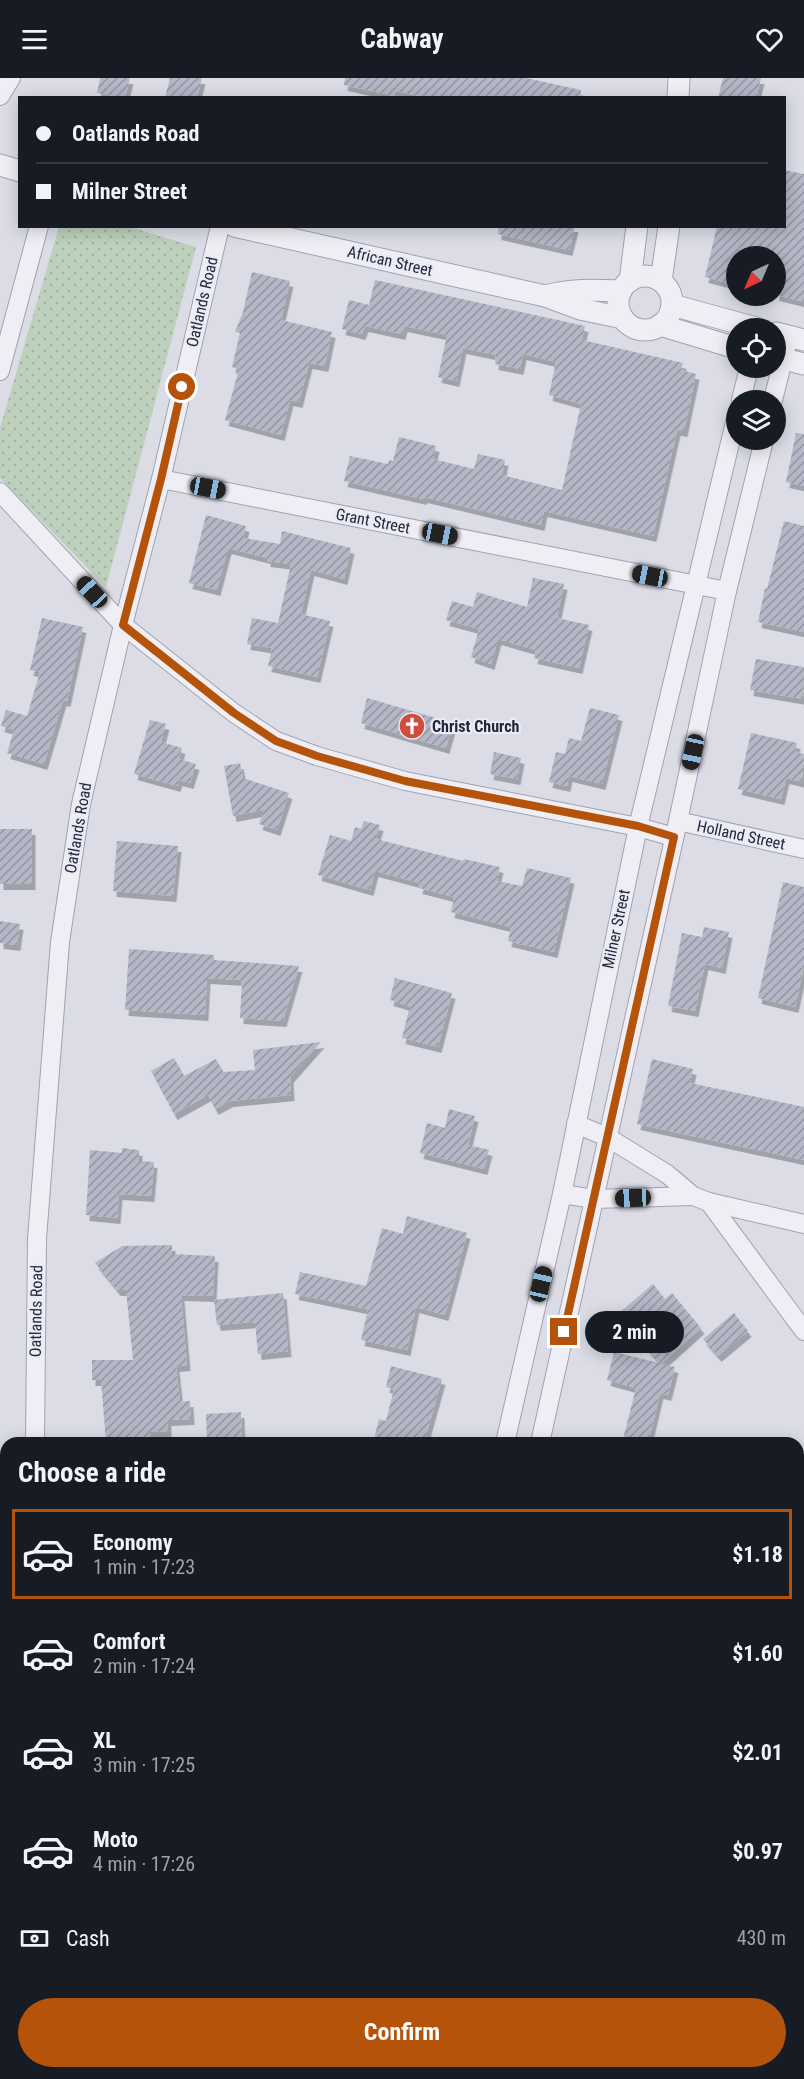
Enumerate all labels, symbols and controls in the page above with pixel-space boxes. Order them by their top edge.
icon: menu [18,23,51,56]
text: Cabway [360,23,444,55]
icon: heart [753,23,786,56]
text: Oatlands Road [72,121,199,146]
text: Milner Street [72,179,187,204]
street label: African Street [346,242,435,280]
north arrow [726,246,786,306]
map controls [726,246,786,450]
street label: Oatlands Road [182,255,222,349]
button: locate [726,318,786,378]
route start [168,373,195,400]
button: layers [726,390,786,450]
car [189,476,227,500]
street label: Grant Street [334,504,412,538]
car [421,522,459,546]
car [631,564,669,588]
car [73,573,111,611]
church icon: Christ Church [397,711,427,741]
place label: Christ Church [432,717,520,736]
car [680,733,706,771]
street label: Oatlands Road [61,781,95,875]
street label: Holland Street [695,816,787,854]
street label: Milner Street [598,887,634,970]
car [615,1188,651,1208]
car [528,1264,554,1304]
street label: Oatlands Road [26,1265,46,1357]
callout: 2 min [585,1311,684,1353]
route end [550,1318,577,1345]
text: 2 min [612,1320,657,1344]
text: Choose a ride [18,1457,166,1489]
icon: car [21,1527,75,1581]
text: Economy [93,1530,173,1555]
text: $1.18 [732,1542,783,1567]
text: 1 min · 17:23 [93,1555,195,1579]
icon: car [21,1626,75,1680]
text: Comfort [93,1629,166,1654]
text: $1.60 [732,1641,783,1666]
text: 2 min · 17:24 [93,1654,195,1678]
icon: car [21,1725,75,1779]
text: XL [93,1728,116,1753]
text: $2.01 [732,1740,783,1765]
text: 3 min · 17:25 [93,1753,195,1777]
icon: car [21,1824,75,1878]
text: Moto [93,1827,138,1852]
text: $0.97 [732,1839,783,1864]
text: 4 min · 17:26 [93,1852,195,1876]
icon: cash [18,1922,51,1955]
text: Cash [66,1926,110,1951]
text: 430 m [737,1926,786,1950]
button: Confirm [18,1998,786,2067]

